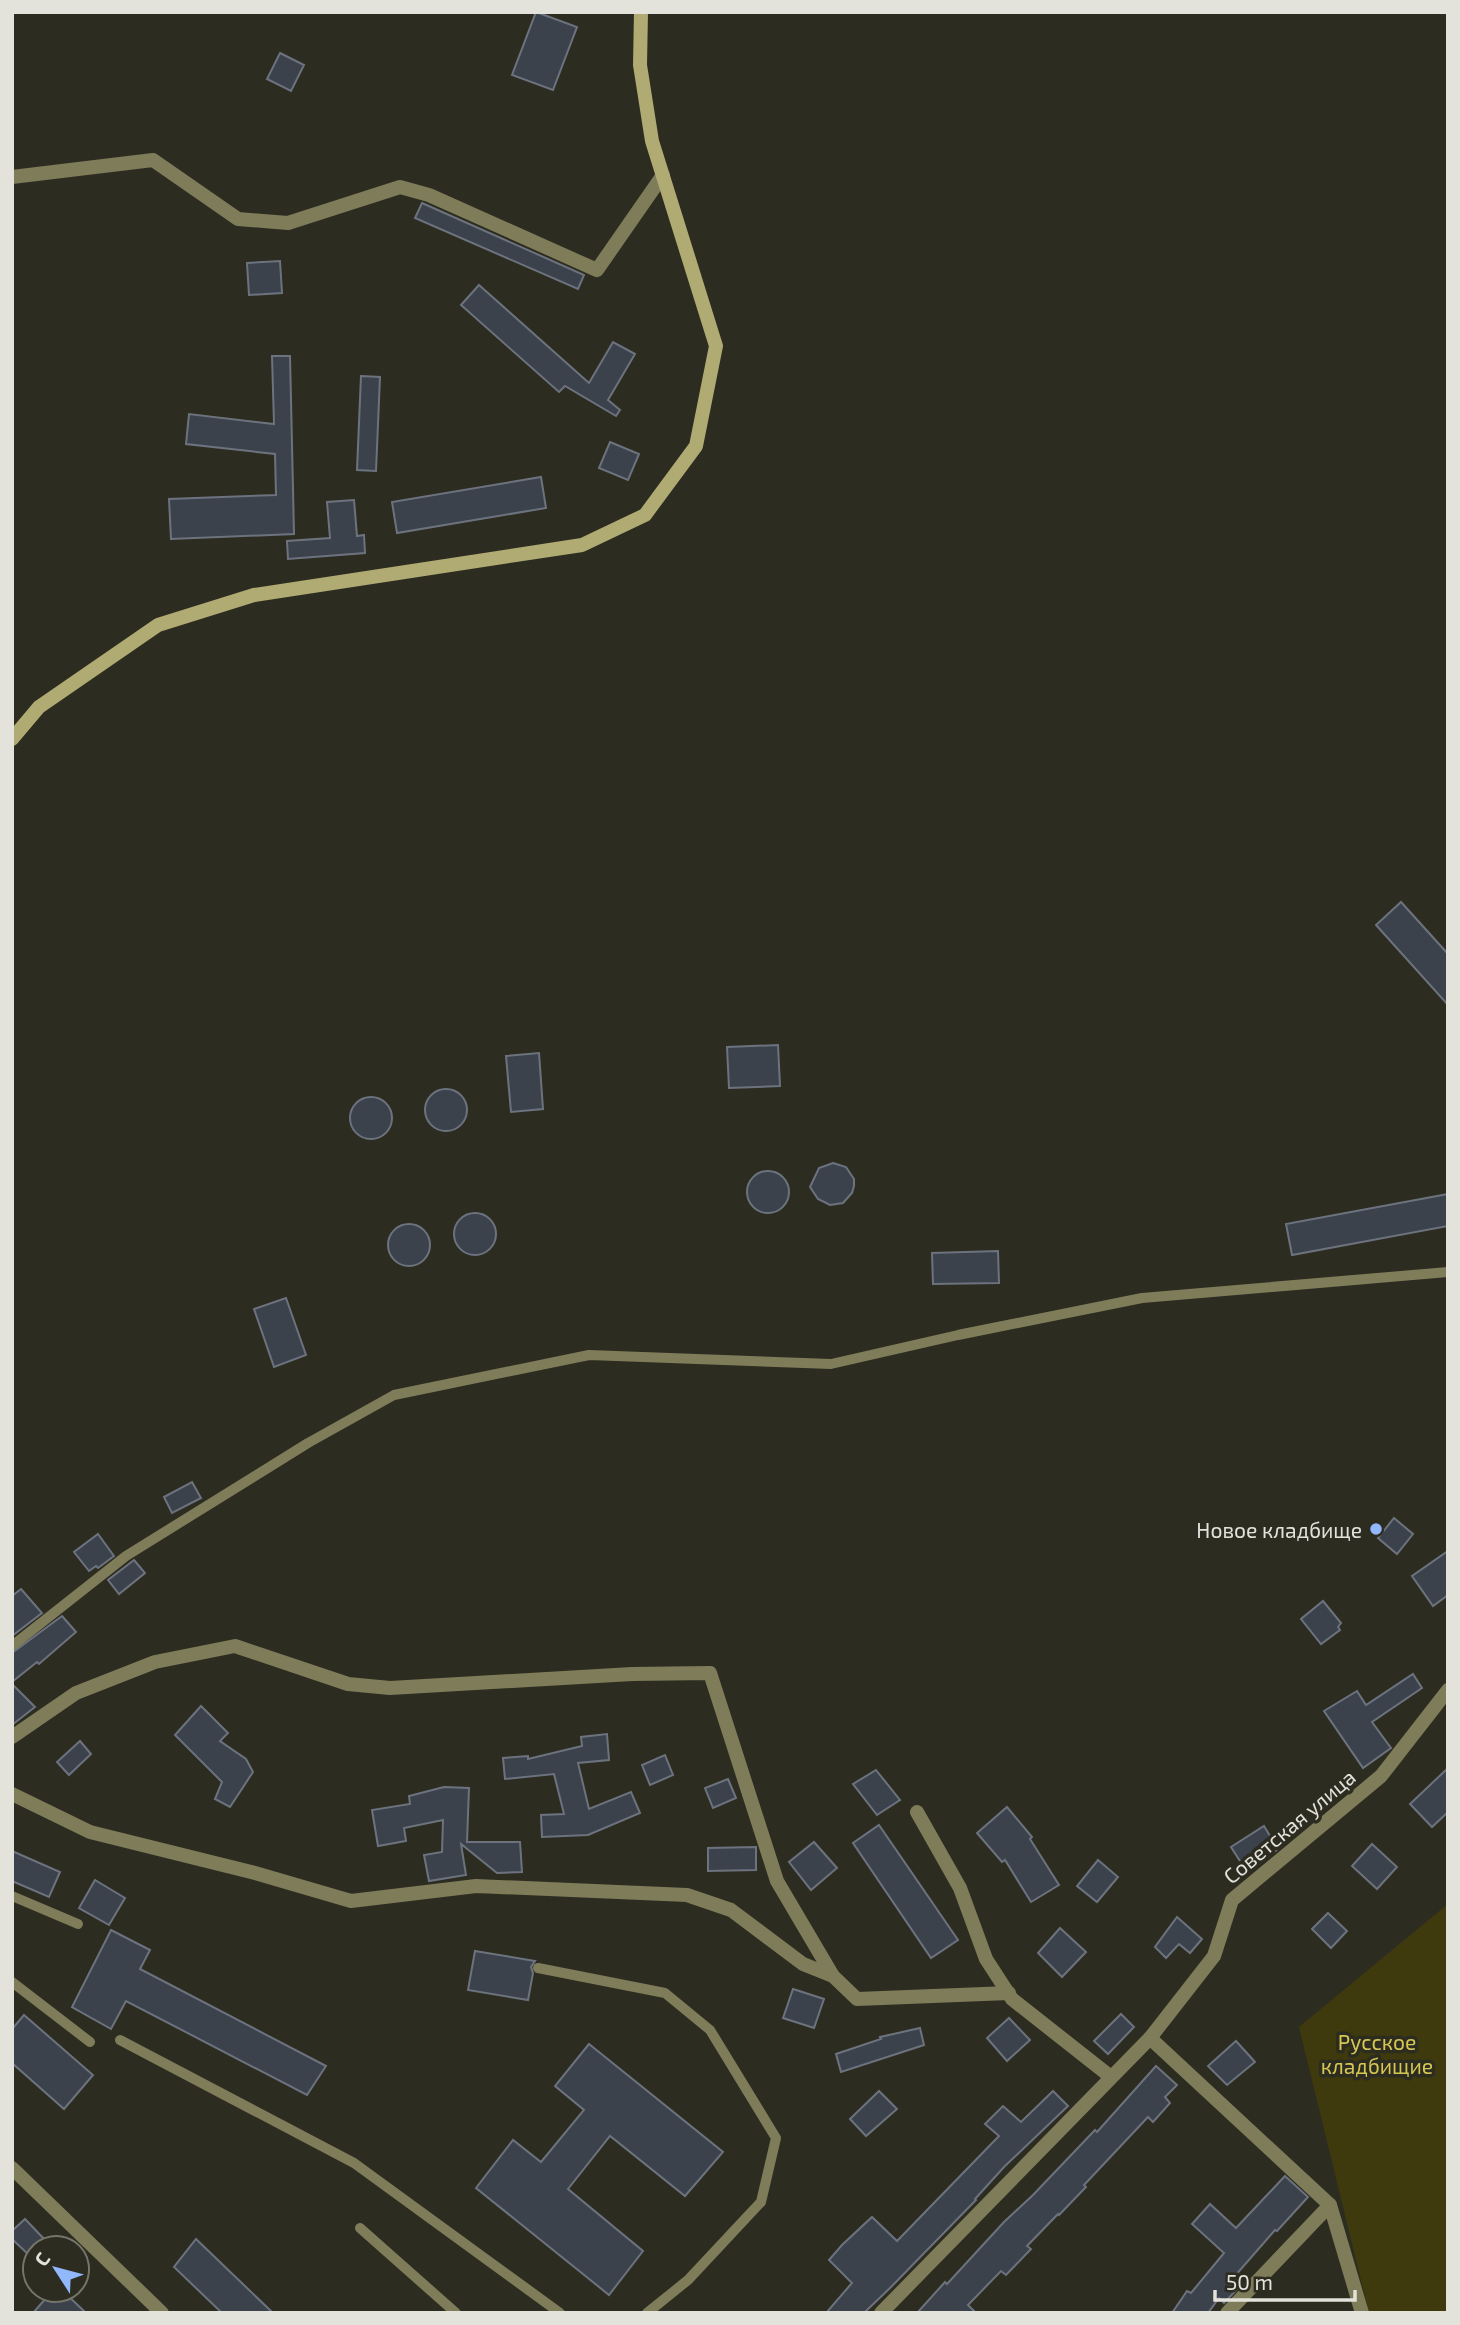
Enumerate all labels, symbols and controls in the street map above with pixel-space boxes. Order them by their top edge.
place label: Новое кладбище [1196,1517,1362,1542]
marker: Новое кладбище [1368,1521,1384,1537]
street label: Советская улица [1218,1764,1361,1889]
park label: Русское кладбищие [1321,2029,1433,2078]
north arrow [21,2234,91,2304]
text: С [29,2247,54,2270]
scale bar [1215,2258,1355,2302]
text: 50 m [1226,2269,1273,2294]

